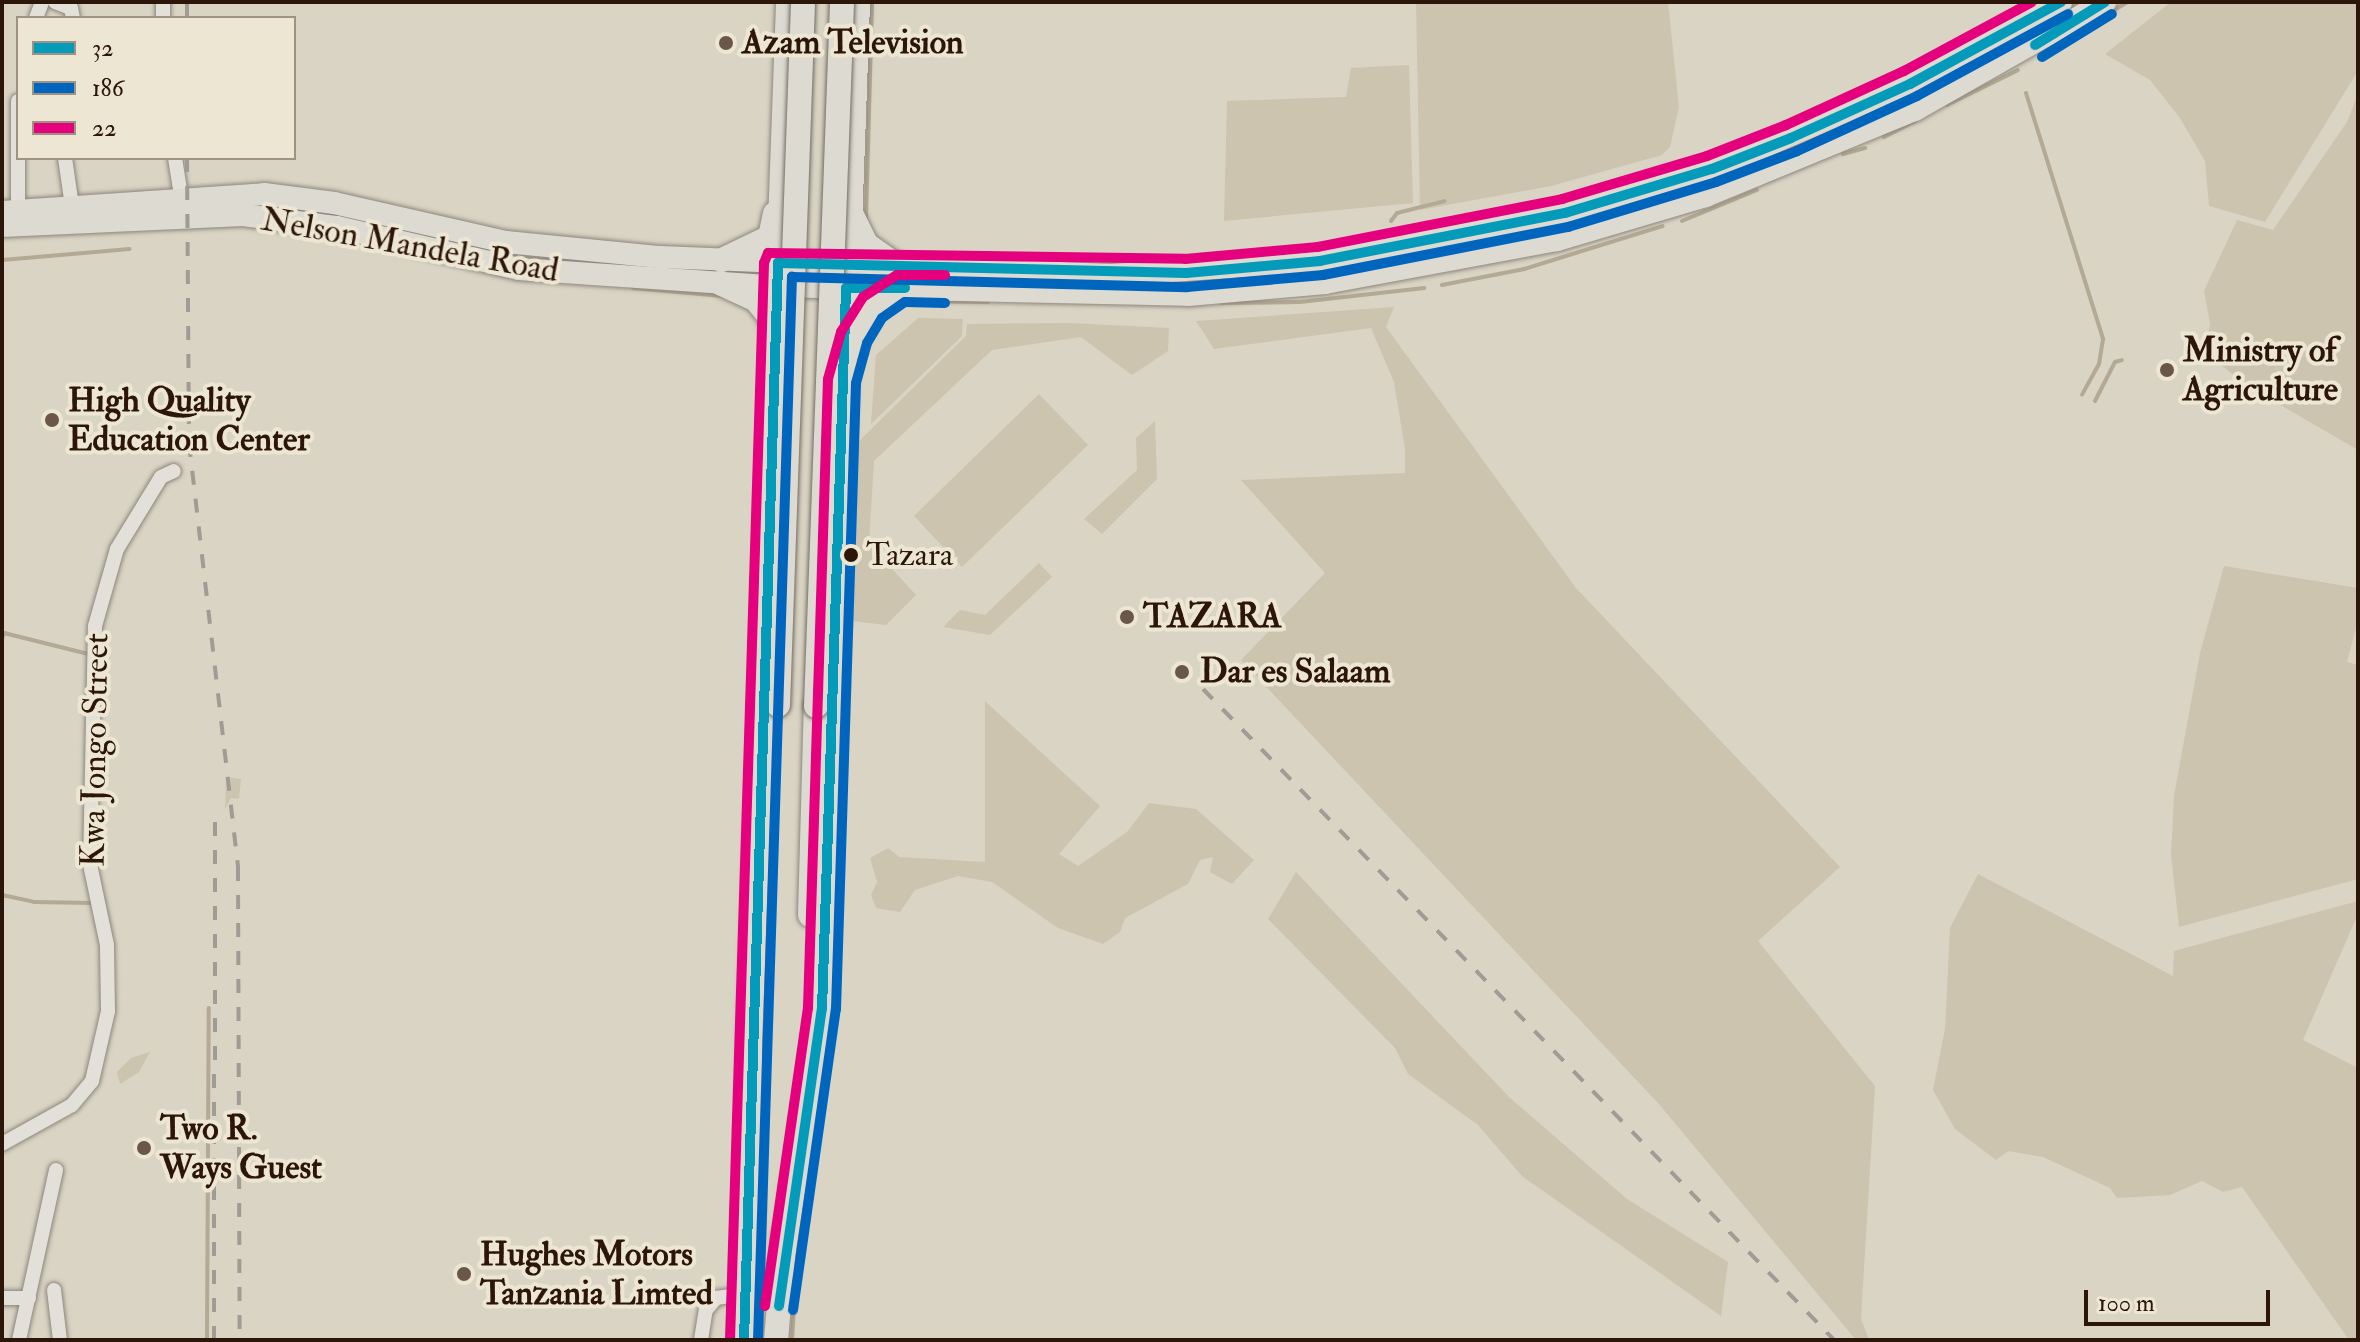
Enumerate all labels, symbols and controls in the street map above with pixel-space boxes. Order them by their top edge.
legend [16,16,296,160]
place label: Azam Television [742,23,964,63]
text: 32 [92,33,113,64]
marker: Azam Television [717,34,735,52]
text: 186 [92,73,124,104]
text: 22 [92,113,116,144]
street label: Nelson Mandela Road [258,199,562,291]
place label: Ministry of Agriculture [2183,330,2338,410]
marker: Ministry of Agriculture [2158,361,2176,379]
place label: High Quality Education Center [68,380,310,460]
marker: High Quality Education Center [43,411,61,429]
place label: Tazara [866,536,953,574]
marker: Tazara [843,547,859,563]
place label: TAZARA [1143,597,1282,637]
marker: TAZARA [1118,608,1136,626]
street label: Kwa Jongo Street [73,633,117,867]
place label: Dar es Salaam [1200,652,1390,692]
marker: Dar es Salaam [1171,661,1193,683]
place label: Two R. Ways Guest [160,1108,322,1188]
marker: Two R. Ways Guest [135,1139,153,1157]
place label: Hughes Motors Tanzania Limted [480,1234,713,1314]
marker: Hughes Motors Tanzania Limted [455,1265,473,1283]
scale bar [2088,1274,2274,1324]
text: 100 m [2098,1288,2155,1319]

